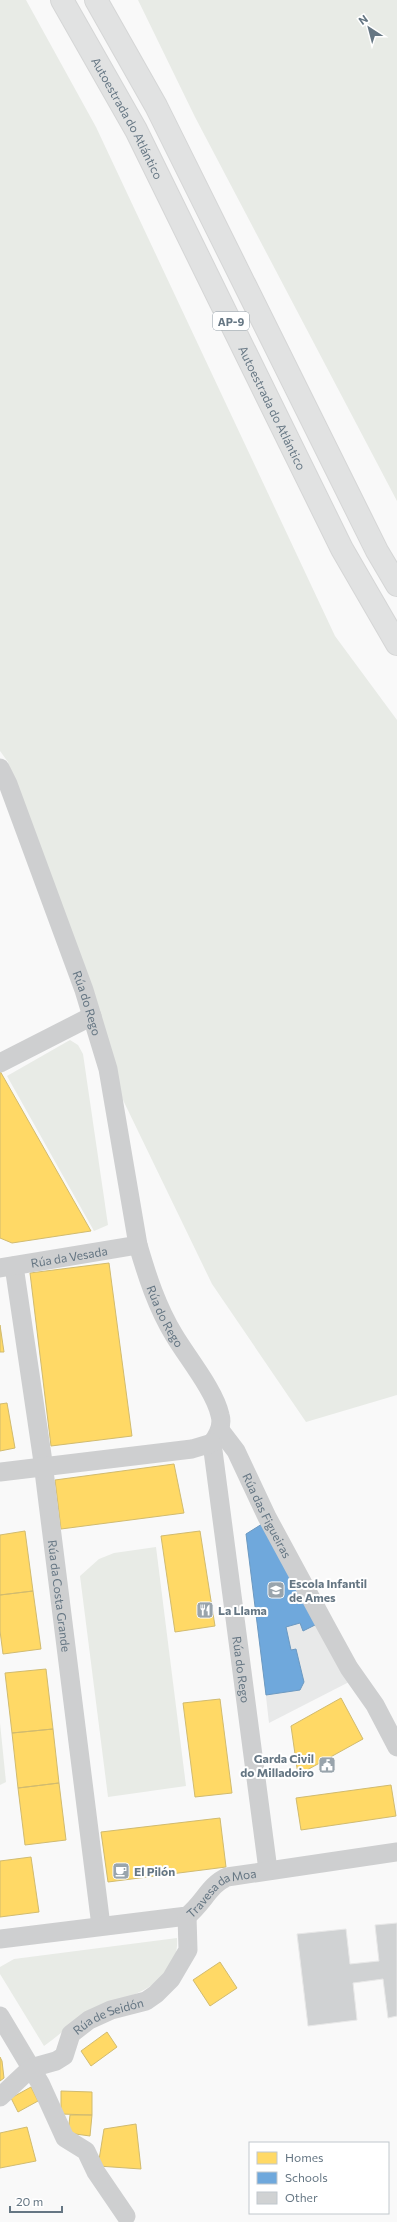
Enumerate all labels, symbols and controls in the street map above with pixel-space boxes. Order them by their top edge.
north arrow [349,8,389,48]
text: N [356,12,370,27]
street label: Autoestrada do Atlántico [89,55,166,181]
road number: AP-9 [213,312,249,330]
street label: Autoestrada do Atlántico [236,343,309,472]
street label: Rúa do Rego [70,969,104,1037]
street label: Rúa da Vesada [30,1243,108,1270]
street label: Rúa do Rego [144,1283,187,1350]
street label: Rúa das Figueiras [240,1471,295,1560]
street label: Rúa da Costa Grande [46,1539,74,1653]
place label: Escola Infantil de Ames [289,1576,367,1604]
school or university icon: Escola Infantil de Ames [266,1580,286,1600]
restaurant icon: La Llama [195,1600,215,1620]
place label: La Llama [218,1603,267,1617]
street label: Rúa do Rego [230,1635,253,1704]
place label: Garda Civil do Milladoiro [240,1751,314,1779]
public building icon: Garda Civil do Milladoiro [317,1755,337,1775]
cafe icon: El Pilón [111,1861,131,1881]
place label: El Pilón [134,1864,175,1878]
street label: Travesa da Moa [184,1866,257,1920]
street label: Rúa de Seidón [70,1995,145,2037]
legend [249,2142,389,2214]
text: Homes [285,2150,323,2164]
text: Schools [285,2170,328,2184]
scale bar [10,2188,62,2214]
text: Other [285,2190,318,2204]
text: 20 m [16,2194,43,2208]

